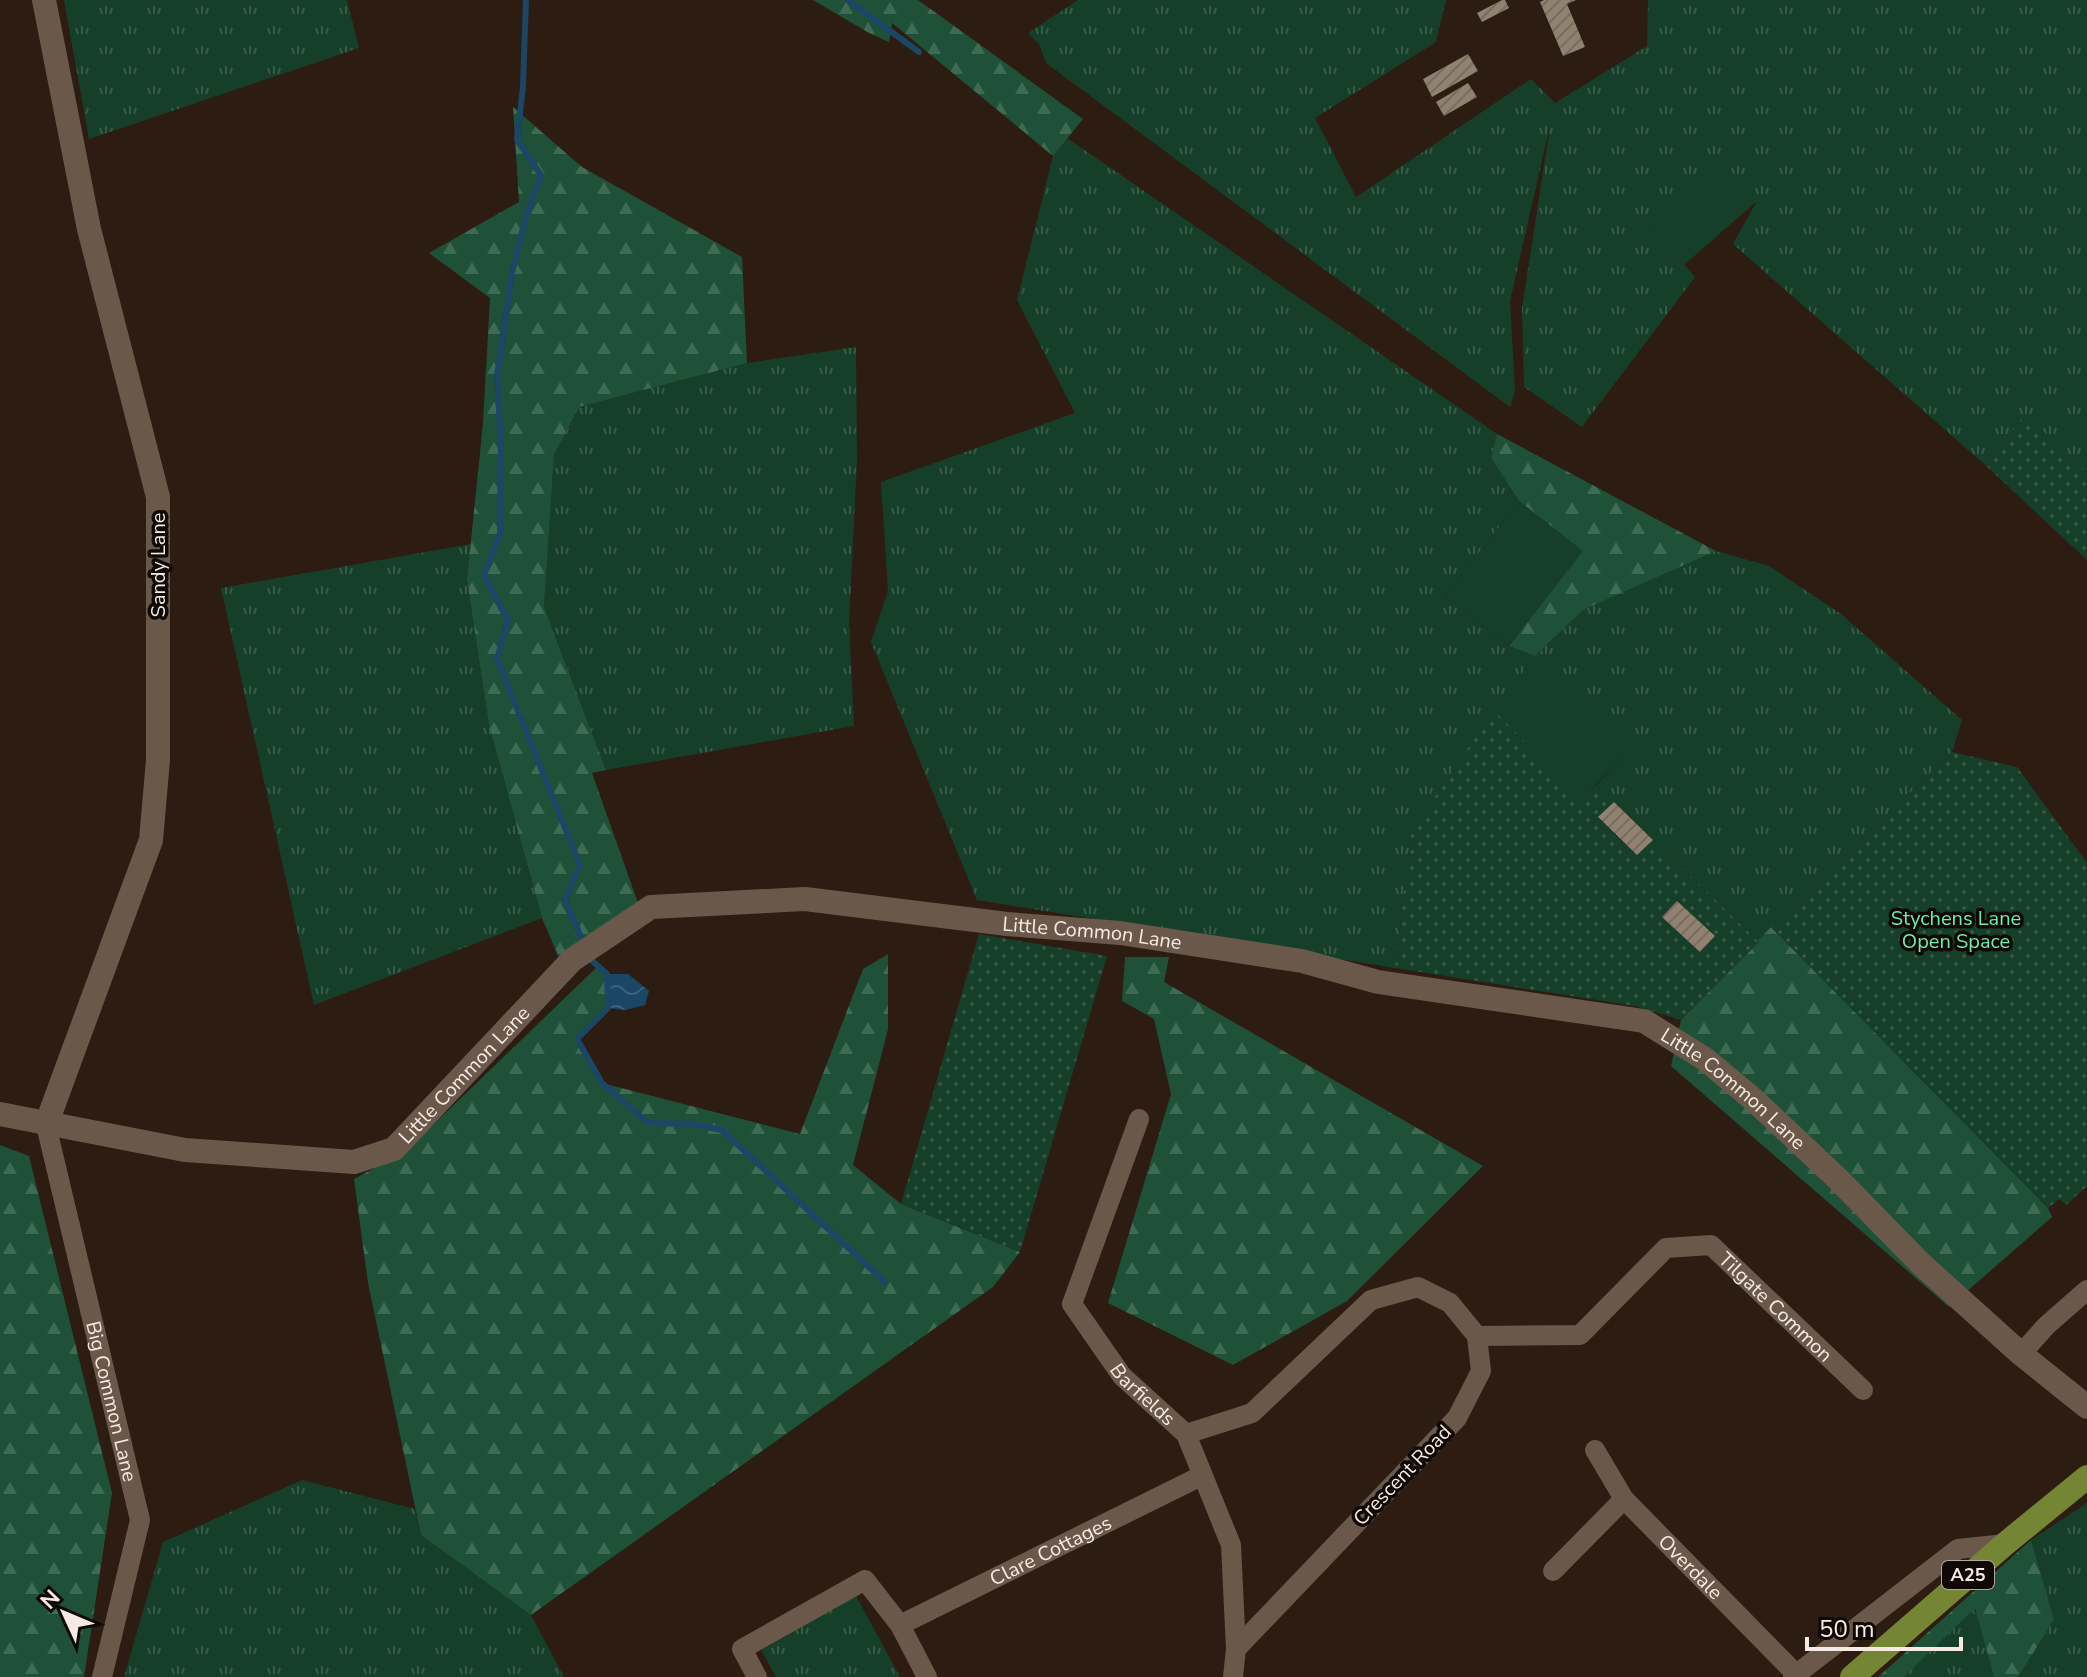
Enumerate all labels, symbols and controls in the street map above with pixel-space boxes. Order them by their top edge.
street label: Sandy Lane [145,513,172,617]
park label: Stychens Lane Open Space [1891,905,2021,955]
street label: Little Common Lane [1001,911,1184,956]
street label: Little Common Lane [393,1000,536,1150]
street label: Little Common Lane [1656,1022,1811,1156]
street label: Tilgate Common [1713,1246,1838,1368]
street label: Big Common Lane [79,1318,143,1484]
street label: Barfields [1103,1358,1181,1432]
street label: Crescent Road [1347,1419,1457,1532]
street label: Clare Cottages [985,1509,1116,1593]
street label: Overdale [1652,1528,1729,1606]
road number: A25 [1942,1561,1994,1589]
north arrow [24,1573,104,1653]
text: N [34,1583,67,1616]
scale bar [1807,1601,1961,1651]
text: 50 m [1819,1613,1875,1645]

